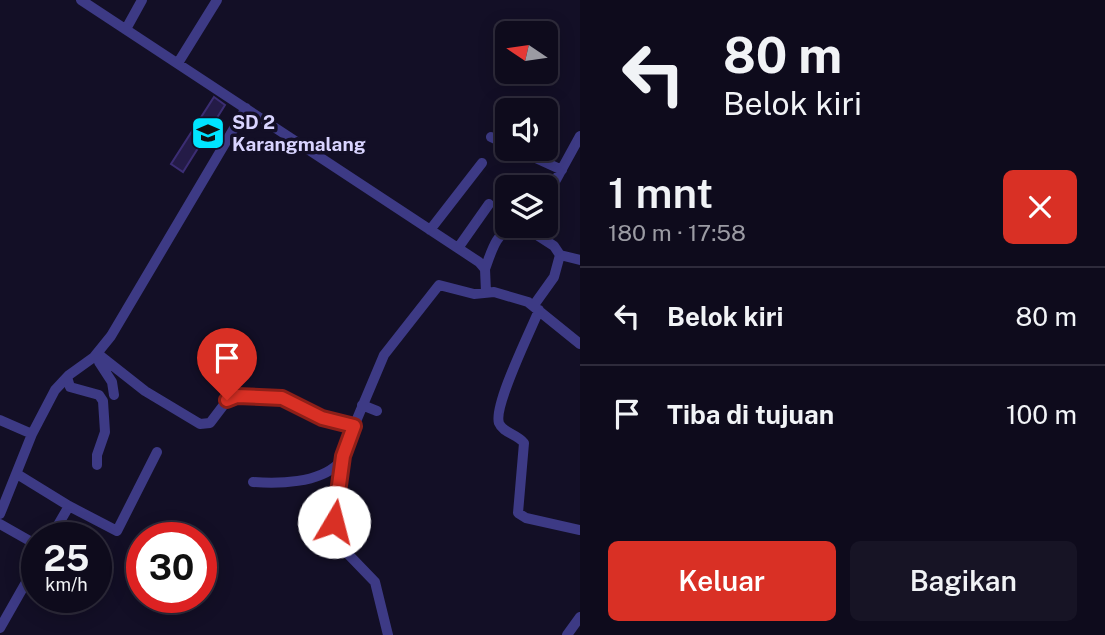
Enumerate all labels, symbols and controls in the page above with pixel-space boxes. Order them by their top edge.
north arrow [495,21,558,84]
map controls [495,21,558,238]
text: 80 m [723,26,842,84]
icon: left [608,28,699,119]
text: Belok kiri [723,85,862,122]
button: sound [495,98,558,161]
place label: SD 2 Karangmalang [232,111,366,155]
school or university icon: SD 2 Karangmalang [189,114,227,152]
text: 1 mnt [608,168,713,217]
button: close [1003,170,1077,244]
button: layers [495,175,558,238]
text: 180 m · 17:58 [608,219,746,246]
icon: left [608,297,646,335]
text: Belok kiri [667,301,783,332]
text: 80 m [1016,301,1077,332]
pin [197,328,257,400]
icon: arrive [208,339,246,377]
icon: arrive [608,395,646,433]
text: Tiba di tujuan [667,399,834,430]
text: 100 m [1006,399,1077,430]
position arrow [297,485,371,559]
speed limit sign: 30 [126,522,217,613]
text: 25 [44,538,89,579]
button: Keluar [608,541,836,621]
button: Bagikan [850,541,1077,621]
text: km/h [45,574,88,595]

